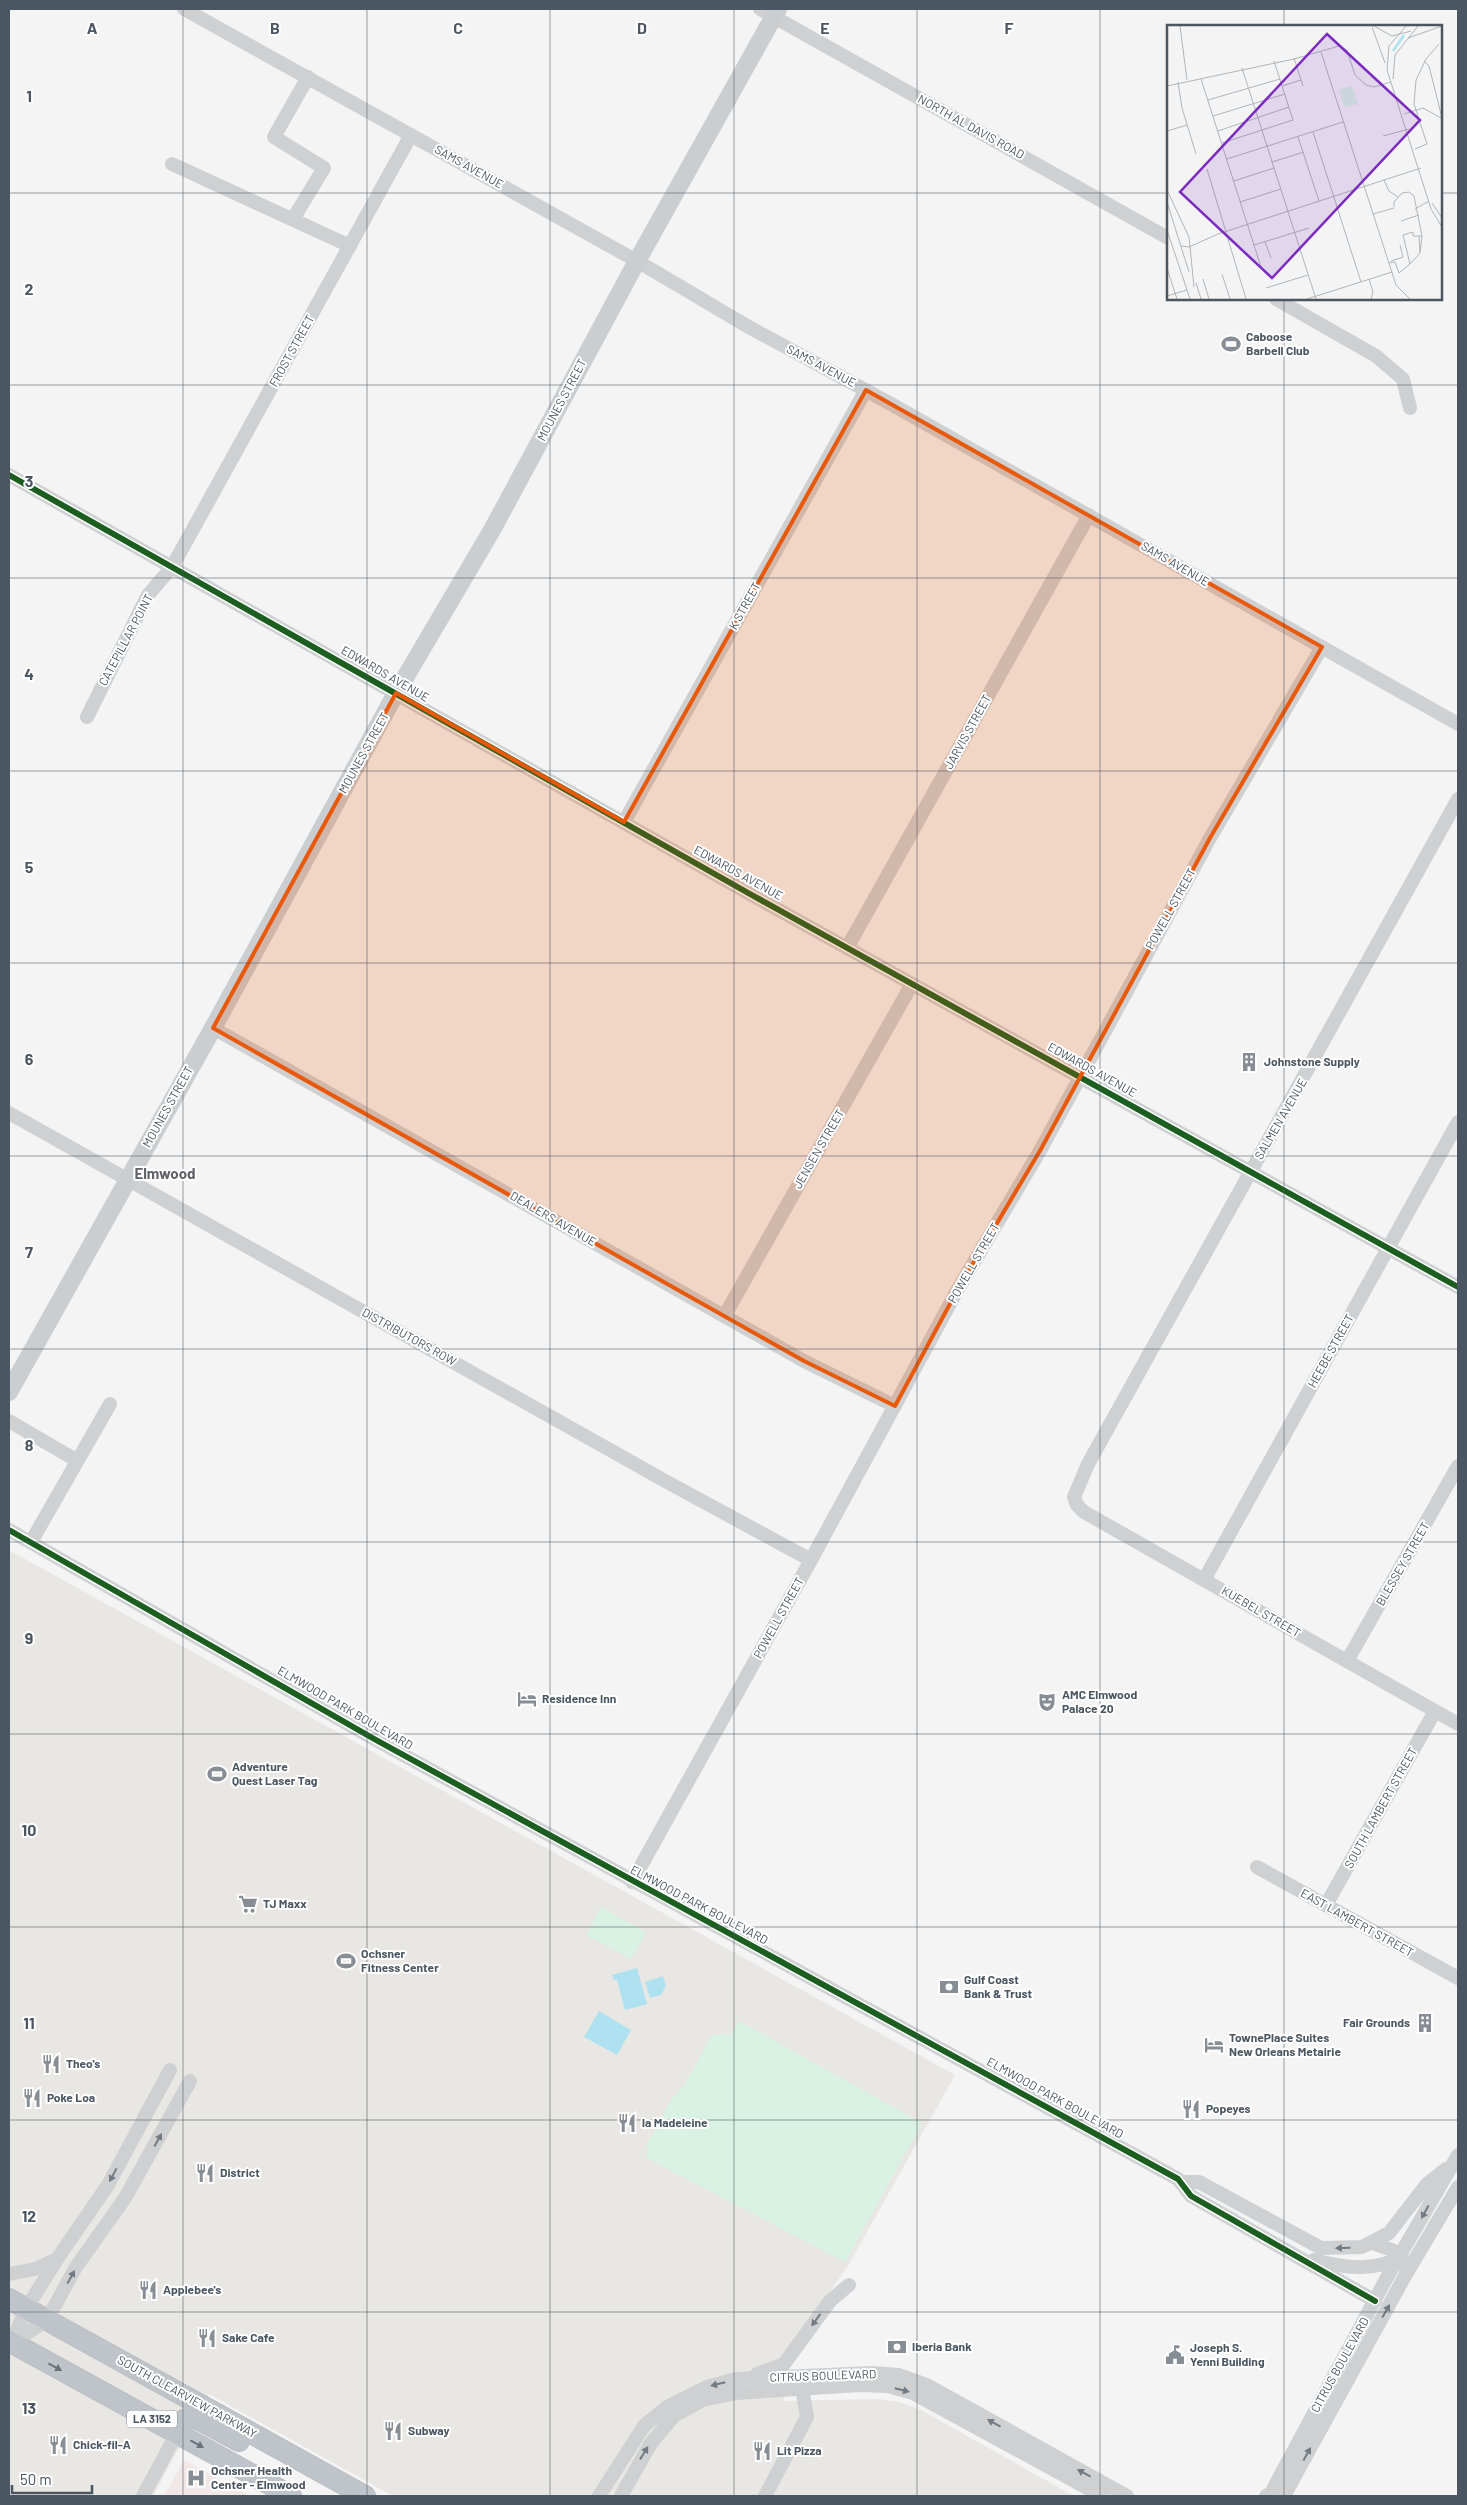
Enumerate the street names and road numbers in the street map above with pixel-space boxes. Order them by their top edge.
street label: NORTH AL DAVIS ROAD [916,91,1027,161]
street label: SAMS AVENUE [433,142,506,191]
street label: FROST STREET [266,312,317,389]
street label: SAMS AVENUE [785,341,858,389]
street label: MOUNES STREET [534,356,589,443]
street label: SAMS AVENUE [1139,538,1212,588]
street label: K STREET [725,579,763,632]
street label: CATEPILLAR POINT [95,591,155,688]
street label: EDWARDS AVENUE [339,642,432,704]
street label: JARVIS STREET [941,692,993,771]
street label: MOUNES STREET [335,709,391,796]
street label: EDWARDS AVENUE [692,842,785,902]
street label: POWELL STREET [1142,865,1198,951]
street label: EDWARDS AVENUE [1046,1039,1139,1099]
street label: MOUNES STREET [139,1063,195,1150]
street label: SALMEN AVENUE [1251,1075,1309,1162]
street label: JENSEN STREET [790,1106,847,1191]
street label: DEALERS AVENUE [508,1188,599,1248]
street label: POWELL STREET [944,1220,1002,1305]
street label: DISTRIBUTORS ROW [360,1304,459,1368]
street label: HEEBE STREET [1304,1311,1356,1390]
street label: BLESSEY STREET [1372,1519,1432,1608]
street label: POWELL STREET [750,1574,806,1660]
street label: KUEBEL STREET [1220,1583,1304,1639]
street label: ELMWOOD PARK BOULEVARD [275,1663,416,1752]
street label: SOUTH LAMBERT STREET [1341,1744,1419,1870]
street label: ELMWOOD PARK BOULEVARD [628,1862,771,1946]
street label: EAST LAMBERT STREET [1299,1885,1417,1959]
street label: ELMWOOD PARK BOULEVARD [985,2054,1126,2141]
street label: CITRUS BOULEVARD [1307,2314,1371,2415]
street label: SOUTH CLEARVIEW PARKWAY [115,2352,260,2440]
street label: CITRUS BOULEVARD [769,2366,877,2384]
road number: LA 3152 [127,2410,177,2428]

